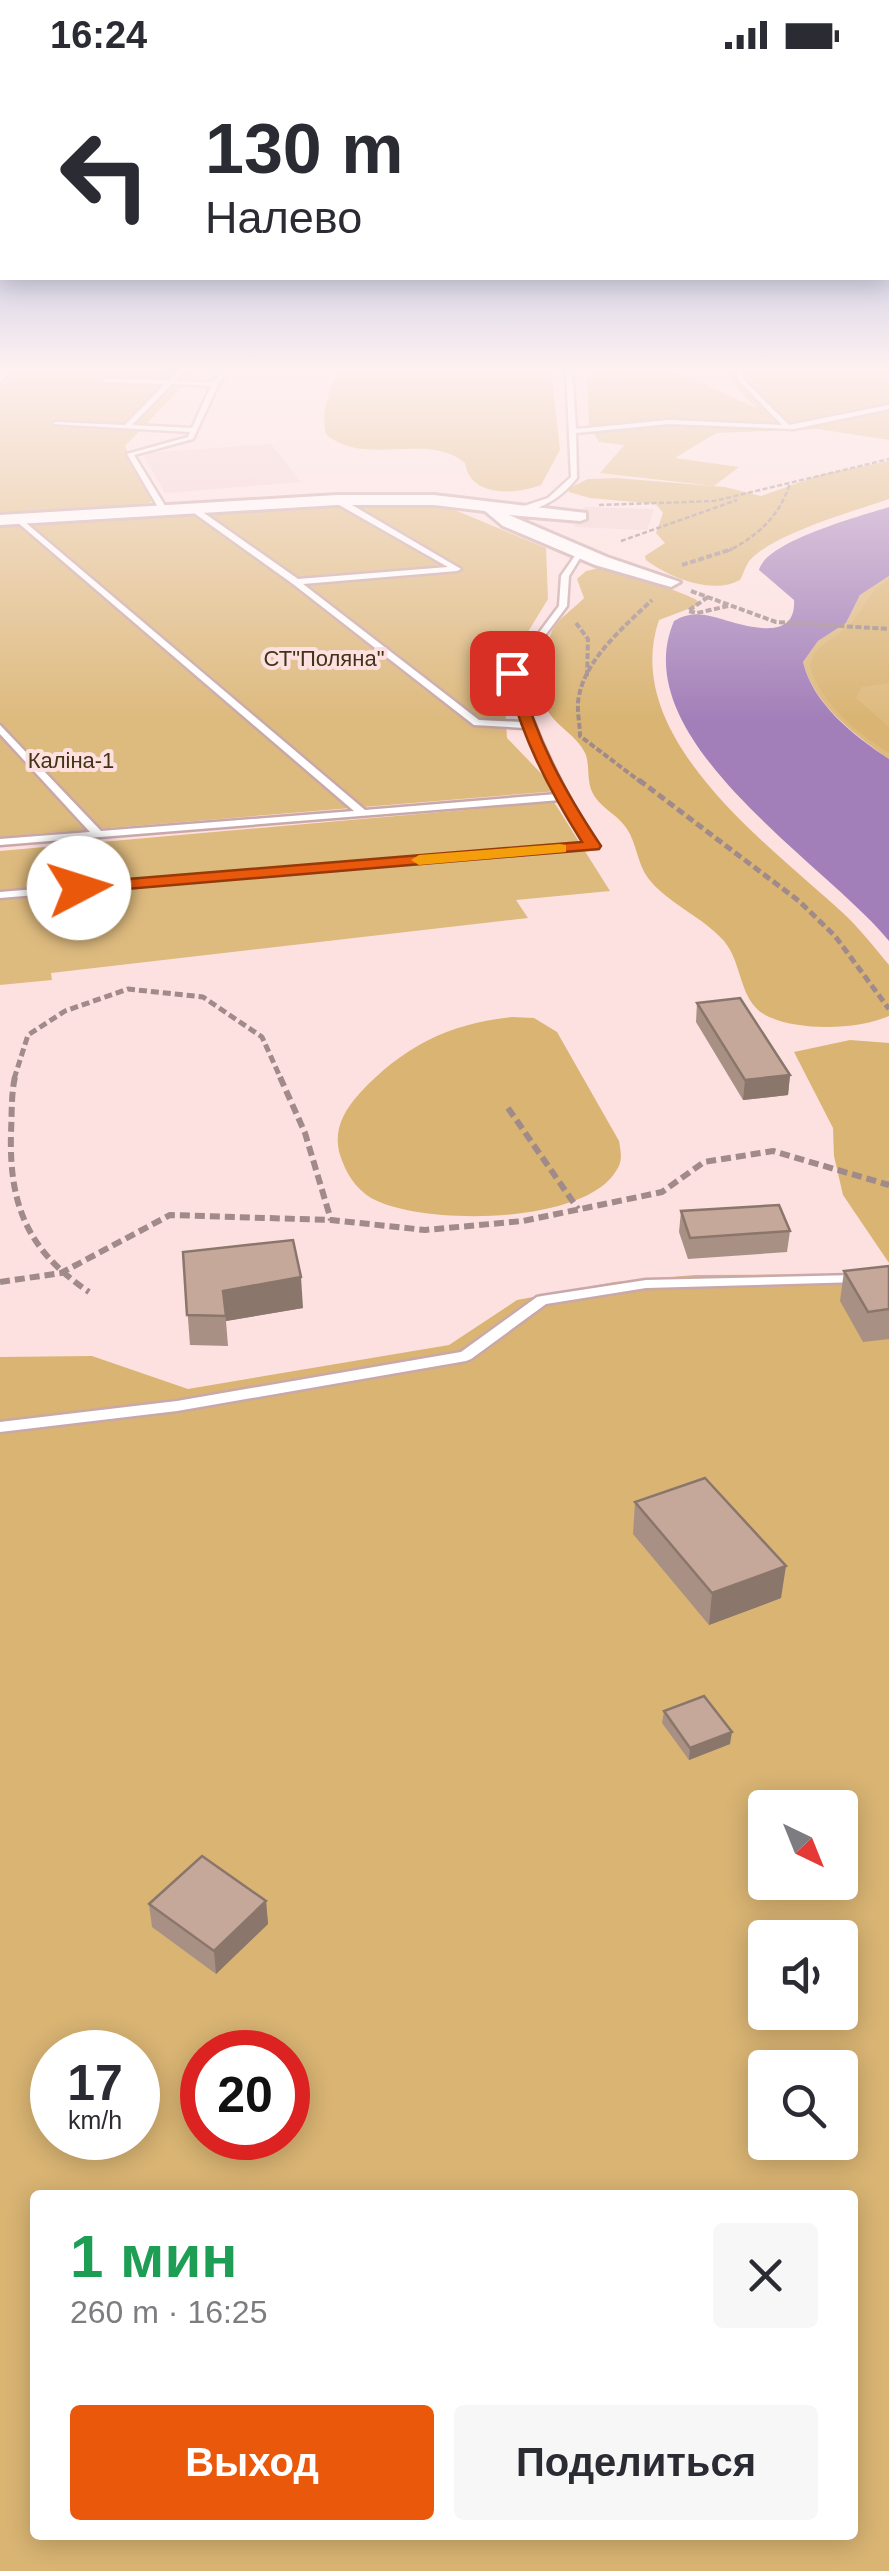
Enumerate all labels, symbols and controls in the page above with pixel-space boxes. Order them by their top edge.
text: 16:24 [50,14,147,56]
icon: left [40,110,170,240]
text: 130 m [205,110,403,188]
text: Налево [205,192,362,243]
pin [470,631,555,716]
park label: СТ"Поляна" [264,646,384,671]
icon: arrive [485,646,540,701]
park label: Каліна-1 [28,748,114,773]
position arrow [27,836,131,940]
north arrow [748,1790,858,1900]
map controls [748,1790,858,2160]
button: sound [748,1920,858,2030]
speed limit sign: 20 [180,2030,310,2160]
button: search [748,2050,858,2160]
text: 17 [67,2055,123,2111]
text: km/h [68,2106,122,2134]
text: 1 мин [70,2223,238,2290]
button: close [713,2223,818,2328]
text: 260 m · 16:25 [70,2294,267,2330]
button: Выход [70,2405,434,2520]
button: Поделиться [454,2405,818,2520]

